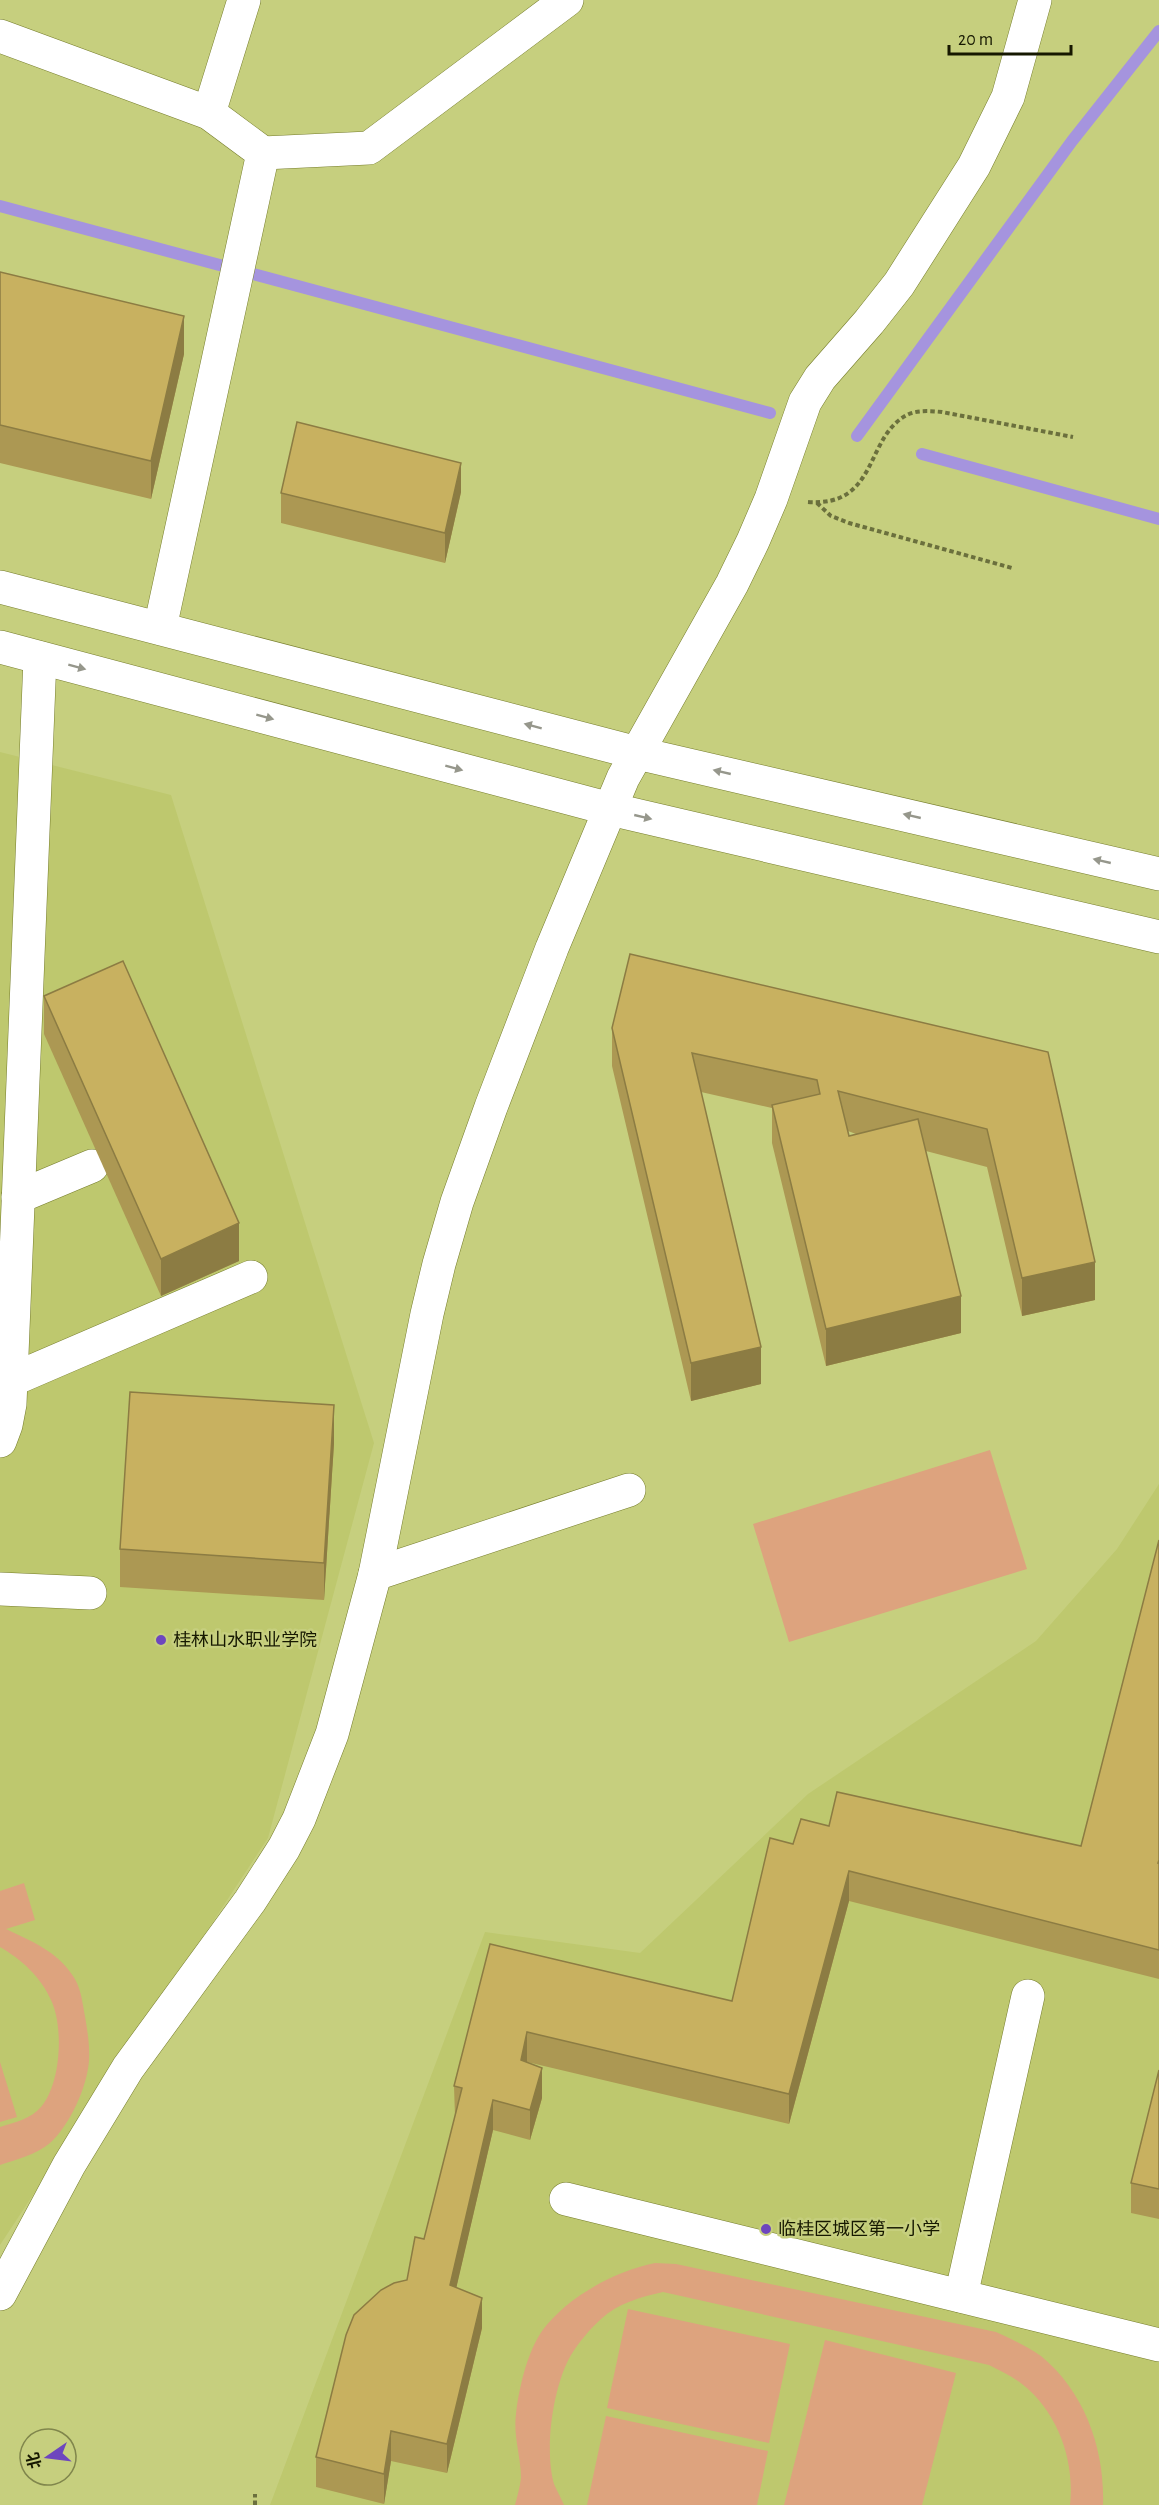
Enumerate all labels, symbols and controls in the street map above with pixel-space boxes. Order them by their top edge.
scale bar [949,18,1070,56]
text: 20 m [958,31,993,49]
one-way arrow [68,663,86,673]
one-way arrow [256,713,274,723]
one-way arrow [524,721,542,730]
one-way arrow [445,763,463,773]
one-way arrow [712,767,731,776]
one-way arrow [903,811,921,821]
one-way arrow [633,812,652,822]
one-way arrow [1093,855,1111,865]
place label: 桂林山水职业学院 [173,1630,317,1650]
marker: 桂林山水职业学院 [154,1633,168,1647]
place label: 临桂区城区第一小学 [778,2219,940,2239]
marker: 临桂区城区第一小学 [759,2222,773,2236]
north arrow [18,2427,78,2487]
text: 北 [24,2451,44,2470]

